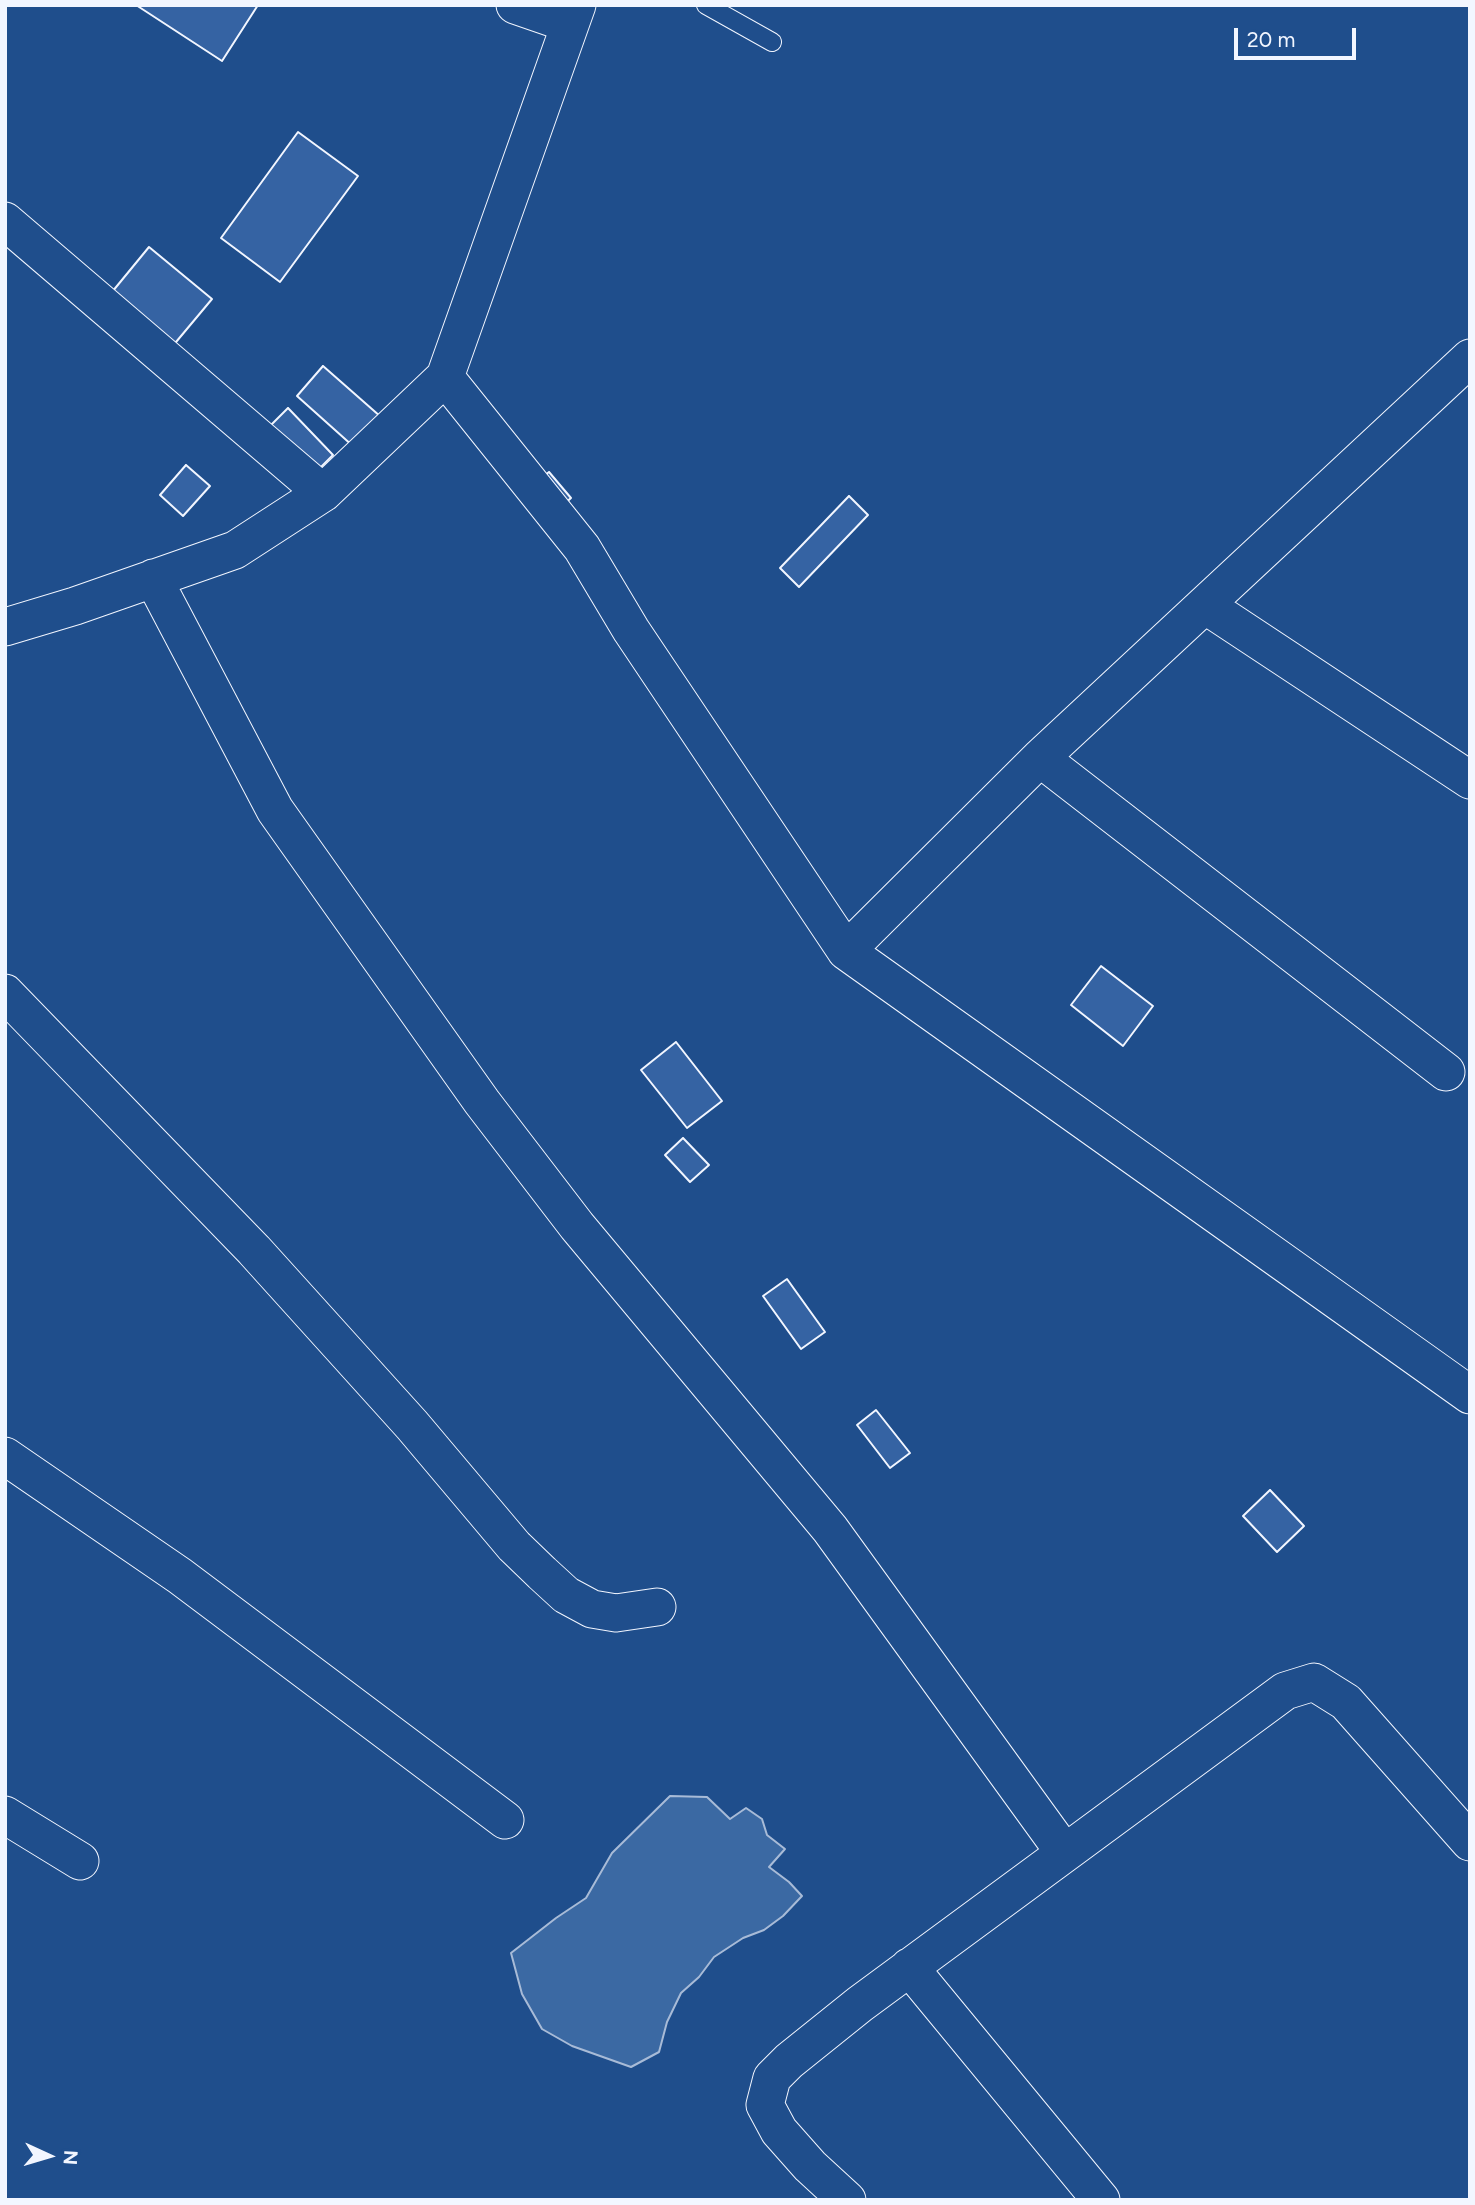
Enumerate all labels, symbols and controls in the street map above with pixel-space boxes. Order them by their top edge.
scale bar [1237,14,1360,58]
text: 20 m [1247,27,1295,52]
north arrow [14,2121,84,2191]
text: N [58,2149,82,2166]

